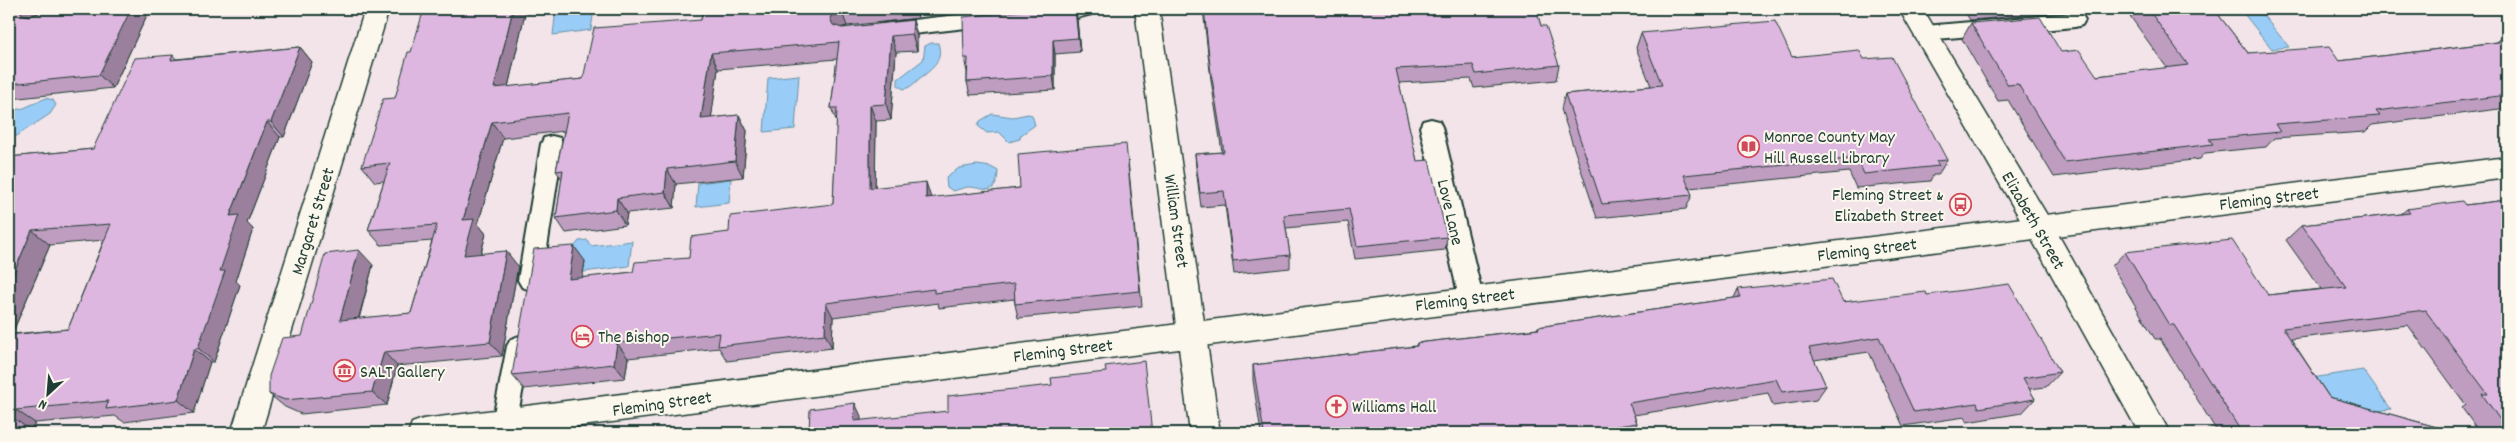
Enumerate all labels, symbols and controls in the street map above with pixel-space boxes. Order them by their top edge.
place label: Monroe County May Hill Russell Library [1764,126,1896,172]
library icon: Monroe County May Hill Russell Library [1736,134,1760,158]
street label: Margaret Street [286,165,343,279]
street label: Elizabeth Street [1994,168,2070,275]
street label: William Street [1156,173,1194,270]
street label: Love Lane [1429,177,1468,248]
street label: Fleming Street [2218,182,2321,219]
place label: Fleming Street & Elizabeth Street [1832,184,1944,230]
bus stop icon: Fleming Street & Elizabeth Street [1948,192,1972,216]
street label: Fleming Street [1816,233,1919,270]
street label: Fleming Street [1414,283,1517,320]
hotel icon: The Bishop [570,324,594,348]
place label: The Bishop [598,326,669,351]
street label: Fleming Street [1012,334,1115,371]
museum icon: SALT Gallery [332,359,356,383]
place label: SALT Gallery [360,361,445,386]
north arrow [22,370,72,420]
street label: Fleming Street [611,386,714,425]
text: N [36,393,51,414]
church icon: Williams Hall [1324,394,1348,418]
place label: Williams Hall [1352,396,1437,421]

